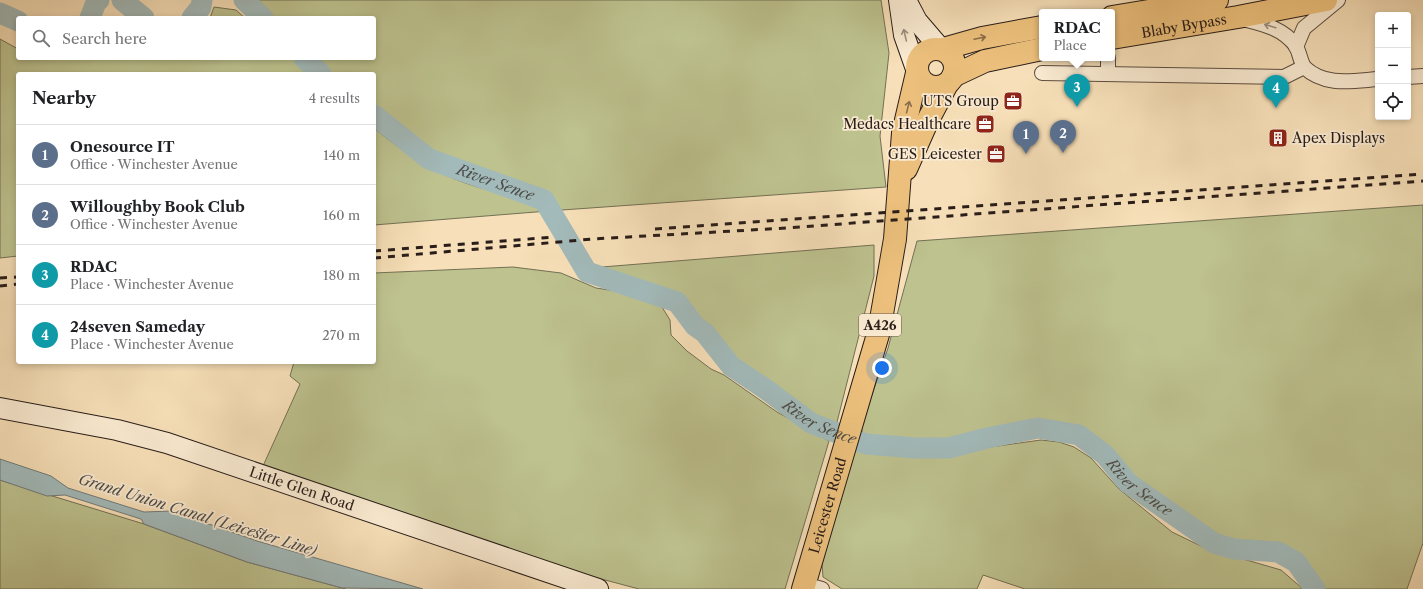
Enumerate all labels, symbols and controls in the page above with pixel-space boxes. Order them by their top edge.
popup [1039,9,1115,61]
street label: Blaby Bypass [1140,10,1228,42]
map controls [1375,12,1411,120]
button: + [1375,12,1411,48]
search box [16,16,376,60]
text: RDAC [1053,18,1101,37]
one-way arrow [1265,22,1277,30]
icon: search [30,27,52,49]
text: Search here [62,29,147,48]
one-way arrow [900,29,908,42]
one-way arrow [973,34,986,42]
text: Place [1053,37,1087,53]
button: − [1375,48,1411,84]
pin: 3 [1064,74,1090,107]
pin: 4 [1263,75,1289,108]
button: locate [1375,84,1411,120]
text: Nearby [32,88,96,108]
text: 4 results [309,90,360,106]
office icon: UTS Group [1002,90,1024,112]
place label: UTS Group [923,92,999,110]
one-way arrow [905,100,912,113]
office icon: Medacs Healthcare [974,113,996,135]
place label: Medacs Healthcare [843,115,971,133]
pin: 2 [1050,120,1076,153]
pin: 1 [1013,121,1039,154]
building icon: Apex Displays [1267,127,1289,149]
place label: Apex Displays [1291,129,1385,147]
text: Onesource IT [70,137,175,156]
office icon: GES Leicester [985,143,1007,165]
place label: GES Leicester [888,145,982,163]
text: 1 [42,147,48,163]
text: 140 m [323,147,360,163]
text: Office · Winchester Avenue [70,156,238,172]
water label: River Sence [453,159,538,205]
text: Willoughby Book Club [70,197,245,216]
text: 2 [41,207,49,223]
text: 160 m [323,207,360,223]
text: Office · Winchester Avenue [70,216,238,232]
text: RDAC [70,257,117,276]
text: 3 [41,267,49,283]
text: 180 m [323,267,360,283]
text: Place · Winchester Avenue [70,276,234,292]
road number: A426 [859,314,901,336]
text: 24seven Sameday [70,317,205,336]
text: 4 [41,327,49,343]
text: 270 m [322,327,360,343]
text: Place · Winchester Avenue [70,336,234,352]
your location [872,358,892,378]
water label: River Sence [778,395,860,449]
water label: River Sence [1102,453,1177,520]
street label: Leicester Road [805,455,850,556]
street label: Little Glen Road [247,463,357,515]
water label: Grand Union Canal (Leicester Line) [76,469,320,560]

